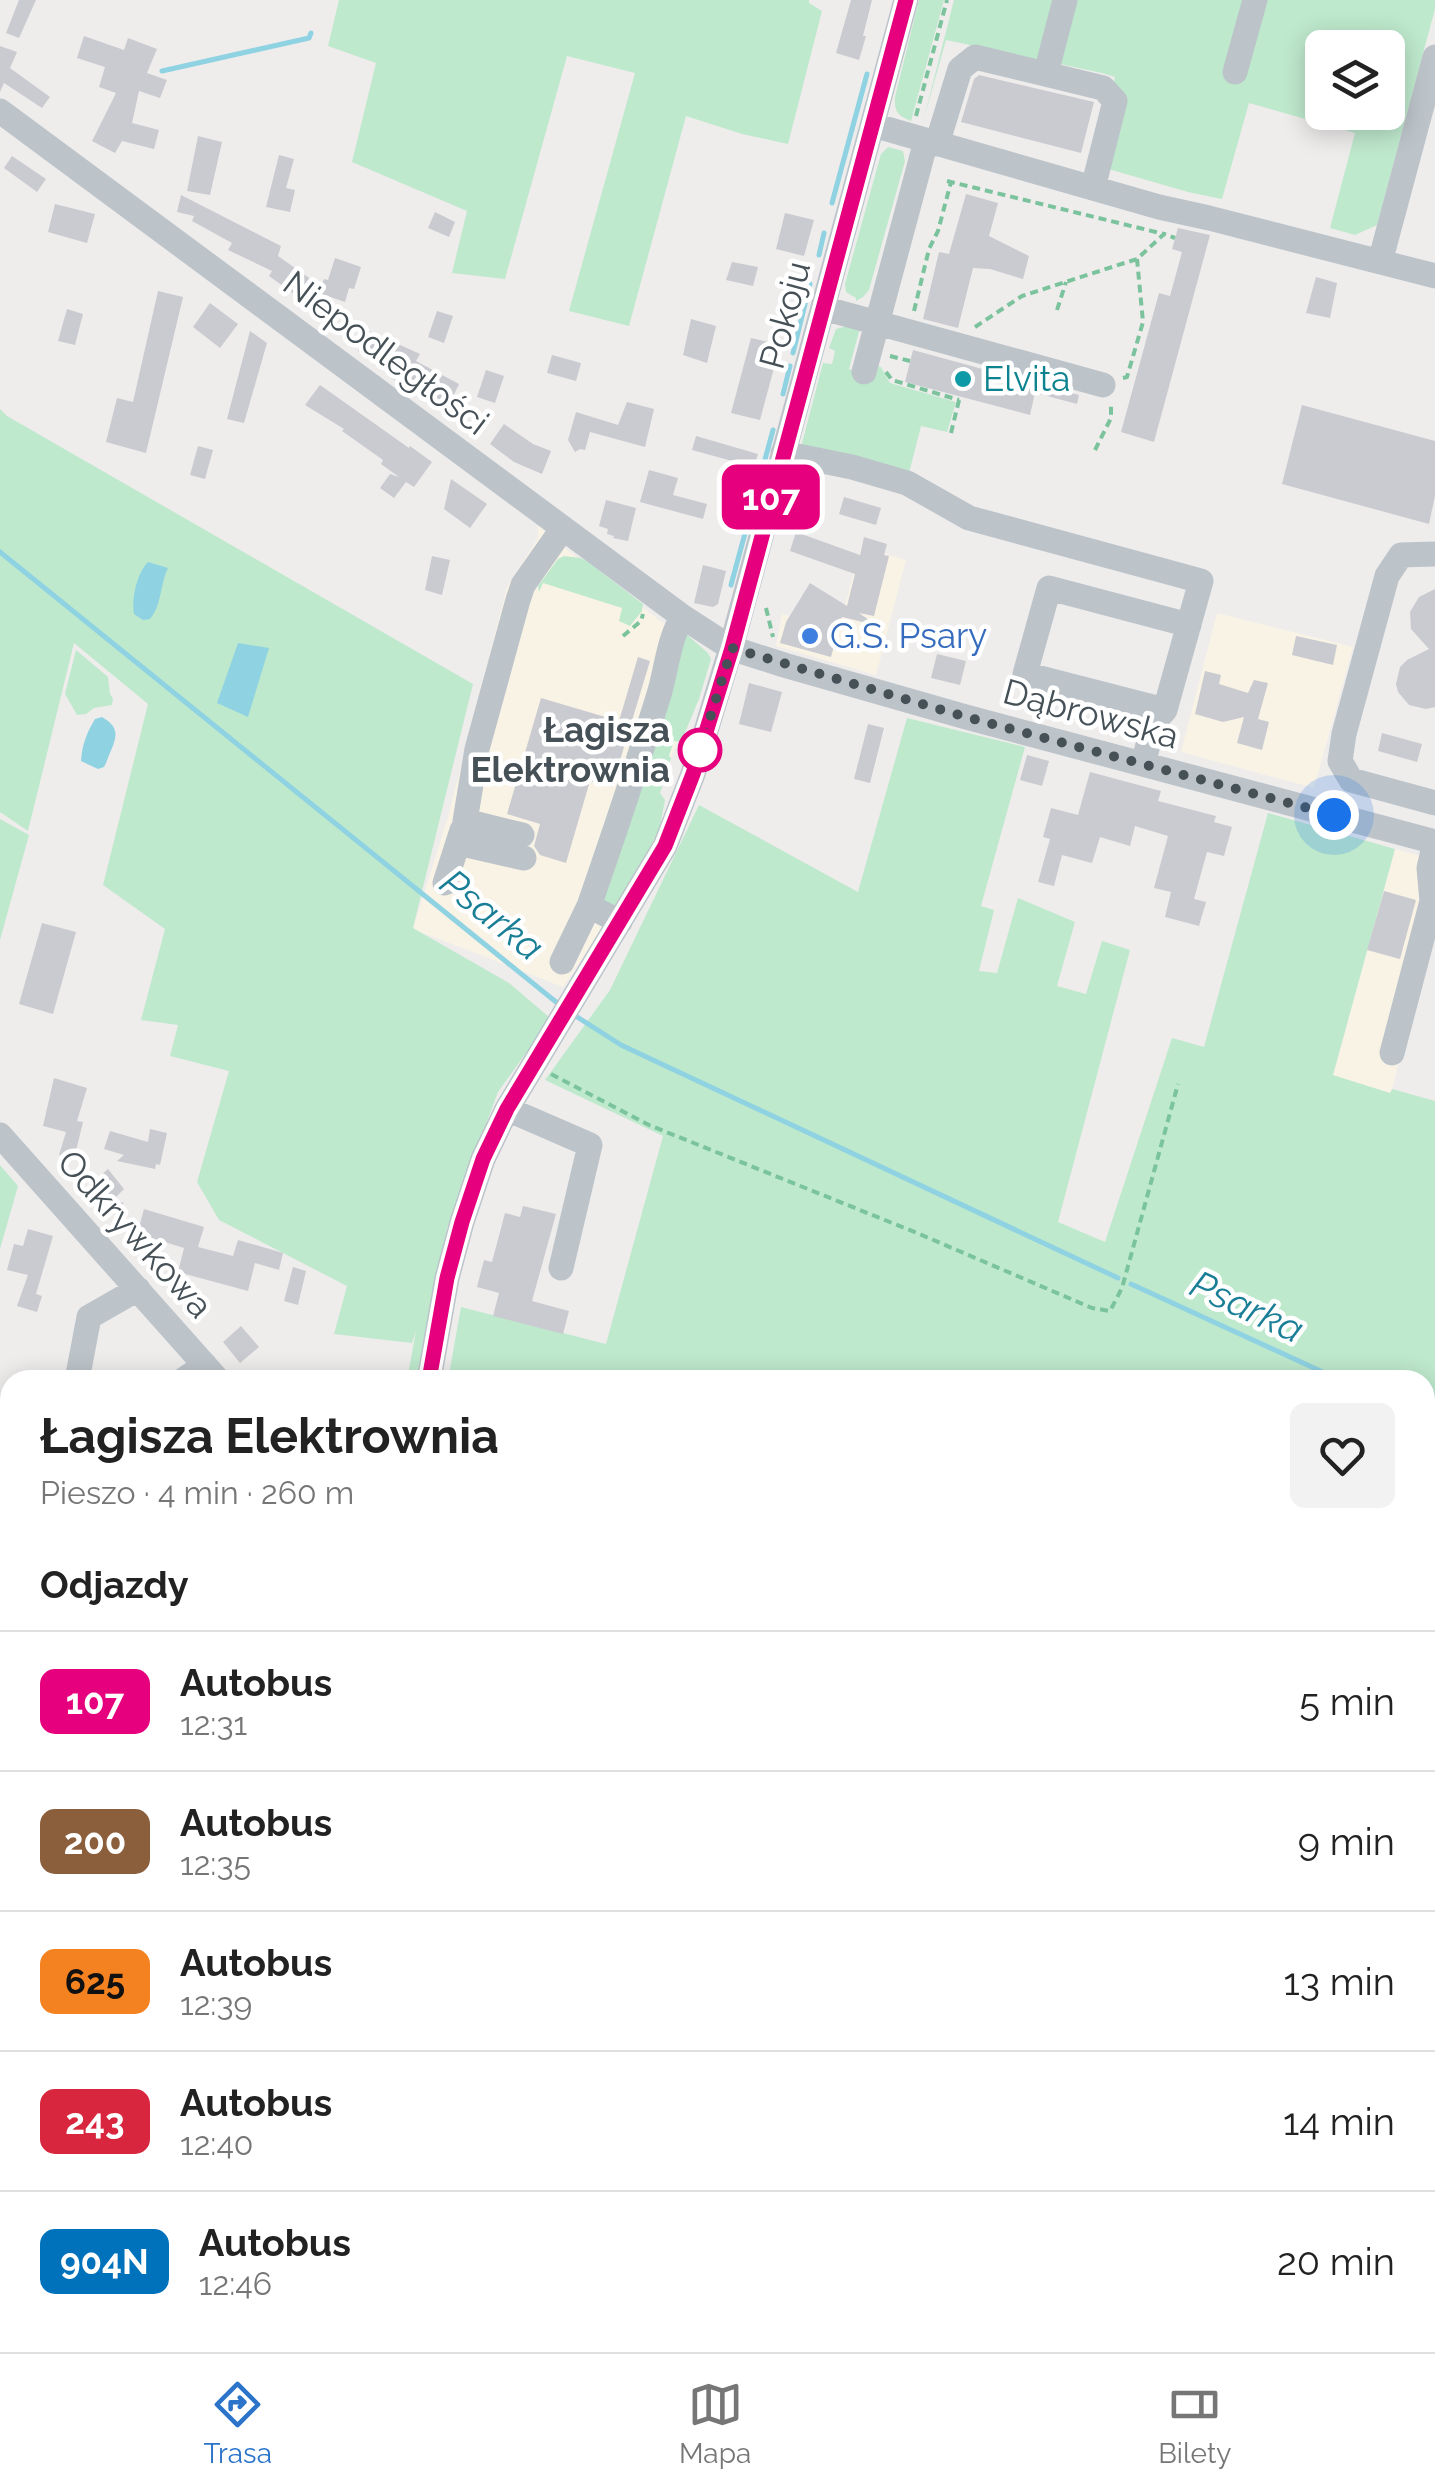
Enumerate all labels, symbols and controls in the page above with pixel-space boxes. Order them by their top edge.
map controls [1305,30,1405,130]
button: layers [1305,30,1405,130]
street label: Pokoju [751,257,818,373]
street label: Niepodległości [276,262,497,443]
place label: Elvita [983,358,1070,399]
marker: Elvita [952,368,974,390]
line badge: 107 [714,464,828,530]
text: 107 [742,477,800,518]
place label: G.S. Psary [830,615,987,656]
marker: G.S. Psary [799,625,821,647]
street label: Dąbrowska [999,670,1183,757]
place label: Łagisza Elektrownia [471,709,670,790]
marker: Łagisza Elektrownia [679,729,721,771]
your location [1309,790,1359,840]
water label: Psarka [432,860,553,970]
street label: Odkrywkowa [49,1141,221,1326]
water label: Psarka [1184,1261,1311,1352]
button: heart [1290,1403,1395,1508]
text: Łagisza Elektrownia [40,1408,499,1464]
text: Pieszo · 4 min · 260 m [40,1474,354,1511]
text: Odjazdy [40,1562,189,1607]
text: Autobus [180,1660,332,1705]
text: 5 min [1299,1679,1395,1724]
text: 107 [66,1681,124,1722]
text: 12:31 [180,1705,247,1742]
text: Autobus [180,1800,332,1845]
text: 9 min [1298,1819,1395,1864]
text: 200 [64,1821,126,1862]
text: 12:35 [180,1845,251,1882]
text: Autobus [180,1940,332,1985]
text: 13 min [1283,1959,1395,2004]
text: 625 [65,1961,125,2002]
text: 12:39 [180,1985,252,2022]
text: Autobus [180,2080,332,2125]
text: 14 min [1283,2099,1395,2144]
text: 243 [65,2101,125,2142]
text: 12:40 [180,2125,253,2162]
text: Autobus [199,2220,351,2265]
text: 20 min [1277,2239,1395,2284]
text: 904N [60,2241,149,2282]
text: 12:46 [199,2265,272,2302]
tab: Trasa [204,2377,272,2470]
tab: Mapa [679,2377,751,2470]
tab: Bilety [1158,2377,1231,2470]

